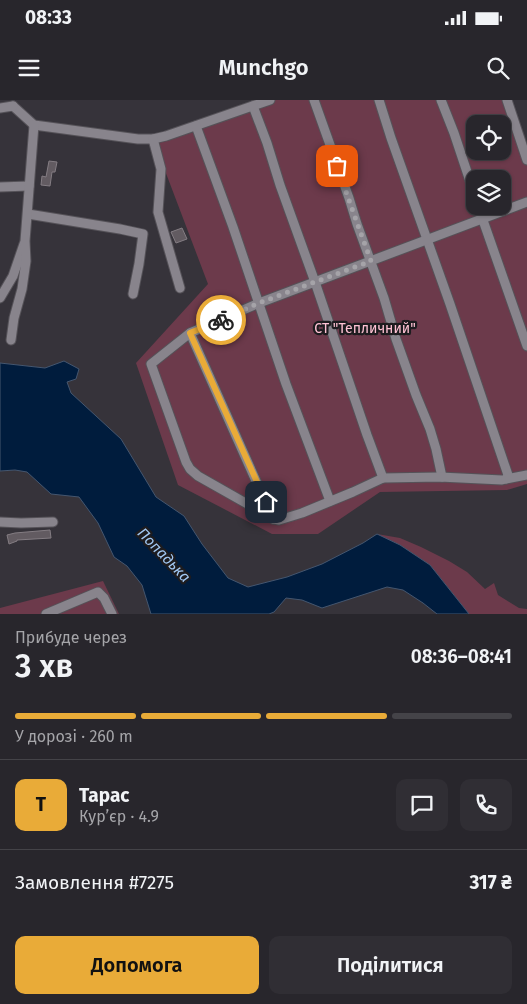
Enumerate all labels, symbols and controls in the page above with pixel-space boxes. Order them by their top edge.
text: 08:33 [25,6,72,29]
icon: menu [15,54,43,82]
text: Munchgo [218,54,309,81]
icon: search [484,54,512,82]
map controls [466,115,511,215]
button: locate [466,115,511,160]
pin [316,145,358,187]
icon: bag [323,152,351,180]
button: layers [466,170,511,215]
courier [196,295,246,345]
icon: bike [207,306,235,334]
park label: СТ "Тепличний" [314,320,416,337]
pin [245,481,287,523]
icon: home [252,488,280,516]
water label: Попадька [134,524,194,586]
text: Прибуде через [15,628,127,647]
text: 08:36–08:41 [411,645,512,668]
text: 3 хв [15,647,73,685]
text: У дорозі · 260 m [15,727,133,746]
button: chat [396,779,448,831]
button: phone [460,779,512,831]
text: Тарас [79,784,129,807]
text: Т [36,793,46,816]
text: Кур’єр · 4.9 [79,807,159,826]
text: Замовлення #7275 [15,871,174,894]
text: 317 ₴ [469,871,512,894]
button: Допомога [15,936,259,994]
button: Поділитися [269,936,512,994]

